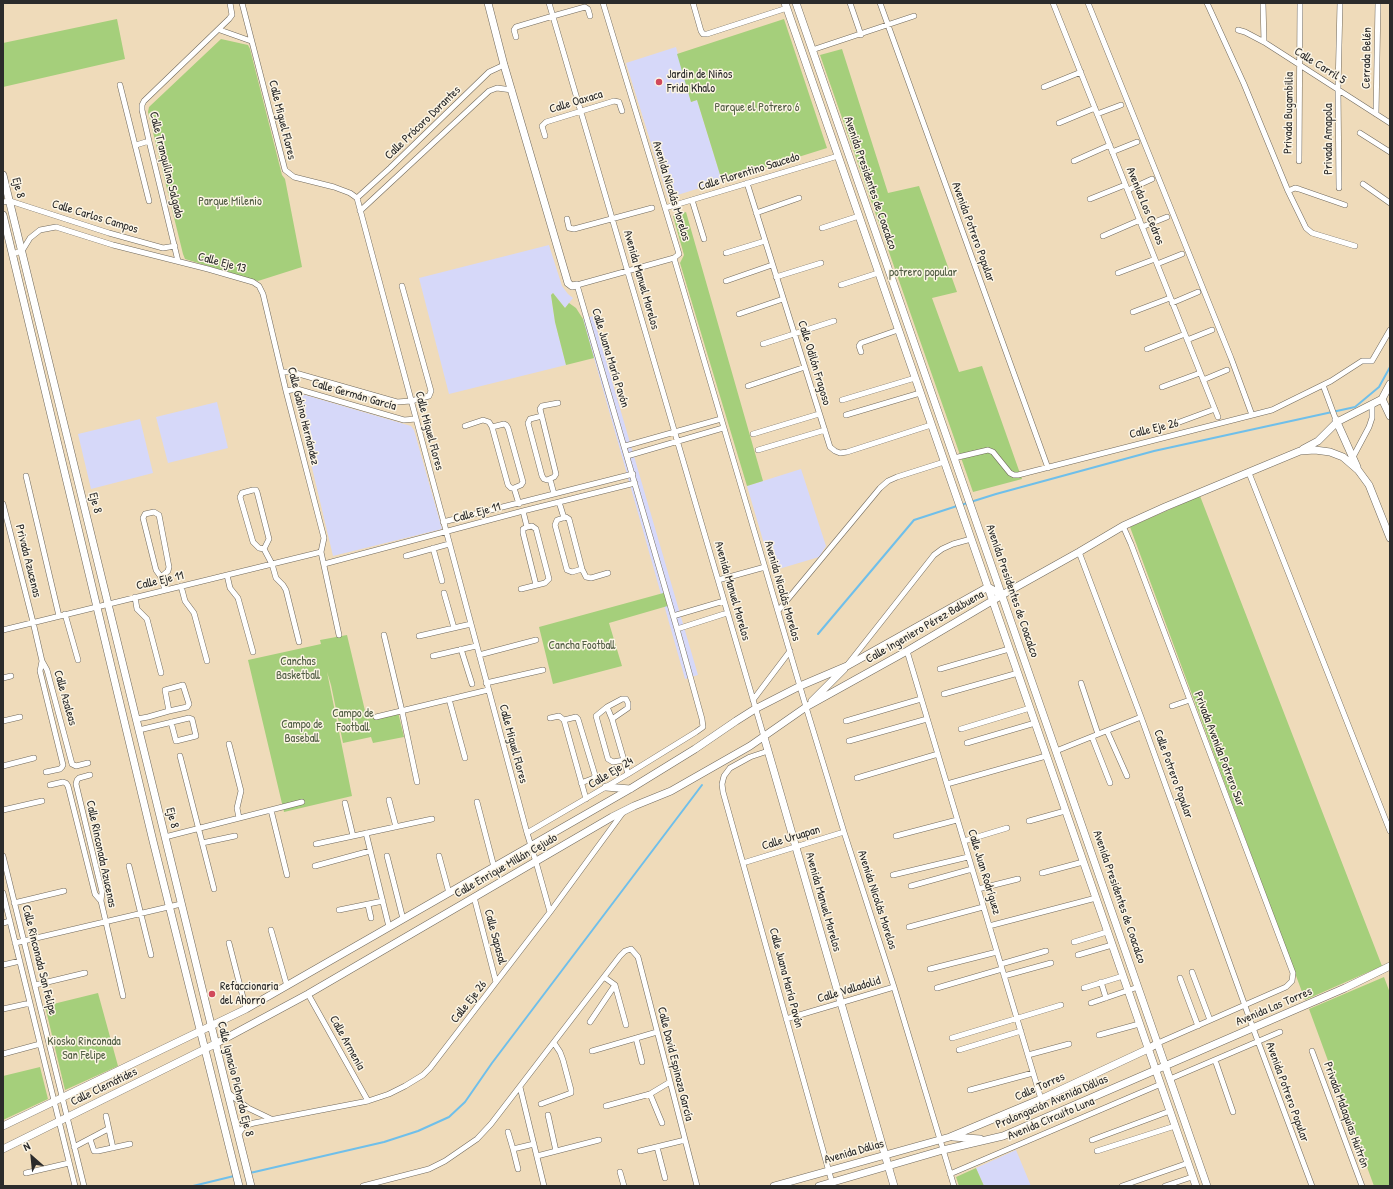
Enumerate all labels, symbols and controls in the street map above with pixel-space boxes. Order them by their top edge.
street label: Cerrada Belén [1359,27,1375,89]
street label: Calle Carril 5 [1291,44,1349,88]
place label: Jardin de Niños Frida Khalo [667,68,732,96]
street label: Privada Bugambilia [1281,72,1297,154]
marker: Jardin de Niños Frida Khalo [654,77,664,87]
street label: Calle Miguel Flores [265,79,299,161]
street label: Calle Prócoro Dorantes [382,83,464,163]
street label: Calle Oaxaca [548,87,604,117]
park label: Parque el Potrero 6 [715,101,799,115]
street label: Privada Amapola [1322,103,1336,175]
street label: Calle Tranquilino Salgado [146,110,186,220]
street label: Avenida Presidentes de Coacalco [840,115,900,251]
street label: Avenida Nicolás Morelos [649,139,693,243]
street label: Calle Florentino Saucedo [697,150,801,194]
street label: Avenida Los Cedros [1123,165,1167,247]
street label: Eje 8 [8,176,28,200]
street label: Avenida Potrero Popular [948,180,998,284]
park label: Parque Milenio [198,195,262,209]
street label: Calle Carlos Campos [50,197,140,237]
street label: Avenida Manuel Morelos [620,229,662,331]
street label: Calle Eje 13 [196,250,248,276]
park label: potrero popular [889,266,957,280]
street label: Calle Juana María Pavón [588,307,632,409]
street label: Calle Odilón Fragoso [794,319,834,407]
street label: Calle Gabino Hernández [284,366,322,466]
street label: Calle Germán García [310,376,398,414]
street label: Calle Miguel Flores [412,390,446,472]
street label: Calle Eje 26 [1128,416,1180,442]
street label: Eje 8 [85,491,105,515]
street label: Calle Eje 11 [452,500,502,526]
street label: Privada Azucenas [12,523,44,599]
street label: Avenida Presidentes de Coacalco [982,523,1042,659]
street label: Avenida Nicolás Morelos [761,539,803,643]
street label: Avenida Manuel Morelos [711,540,753,642]
street label: Calle Eje 11 [135,569,185,593]
street label: Calle Ingeniero Pérez Balbuena [863,587,987,667]
park label: Cancha Football [549,639,615,653]
park label: Canchas Basketball [276,655,320,683]
street label: Calle Azaleas [50,669,80,727]
street label: Privada Avenida Potrero Sur [1190,690,1248,808]
street label: Calle Miguel Flores [496,703,530,785]
park label: Campo de Football [332,707,374,735]
park label: Campo de Baseball [281,718,323,746]
street label: Calle Potrero Popular [1150,728,1196,820]
street label: Calle Eje 24 [586,754,636,792]
street label: Calle Rinconada Azucenas [83,799,119,909]
street label: Eje 8 [162,806,182,830]
street label: Calle Uruapan [760,822,822,854]
street label: Calle Juan Rodríguez [964,828,1004,916]
street label: Avenida Presidentes de Coacalco [1089,829,1149,965]
street label: Calle Enrique Millán Cejudo [452,831,560,901]
street label: Avenida Nicolás Morelos [854,849,900,951]
street label: Avenida Manuel Morelos [802,851,844,953]
street label: Calle Rinconada San Felipe [18,904,60,1016]
street label: Calle Sapasal [481,908,509,966]
street label: Calle Juana María Pavón [766,926,806,1030]
street label: Calle Valladolid [816,974,882,1006]
street label: Calle Eje 26 [448,978,490,1026]
place label: Refaccionaria del Ahorro [220,980,278,1008]
street label: Avenida Las Torres [1234,984,1314,1030]
marker: Refaccionaria del Ahorro [207,989,217,999]
street label: Calle David Espinoza García [654,1005,696,1123]
street label: Calle Armenia [326,1013,368,1073]
street label: Calle Ignacio Pichardo Eje 8 [214,1020,256,1138]
park label: Kiosko Rinconada San Felipe [47,1035,121,1063]
street label: Avenida Potrero Popular [1262,1040,1312,1144]
street label: Privada Malaquías Huitrón [1320,1060,1372,1170]
street label: Calle Clemátides [68,1065,140,1109]
street label: Calle Torres [1013,1070,1067,1104]
street label: Prolongación Avenida Dálias [994,1072,1110,1132]
street label: Avenida Circuito Luna [1005,1094,1097,1144]
north arrow [12,1137,52,1177]
street label: Avenida Dálias [823,1137,885,1167]
text: N [21,1139,32,1154]

